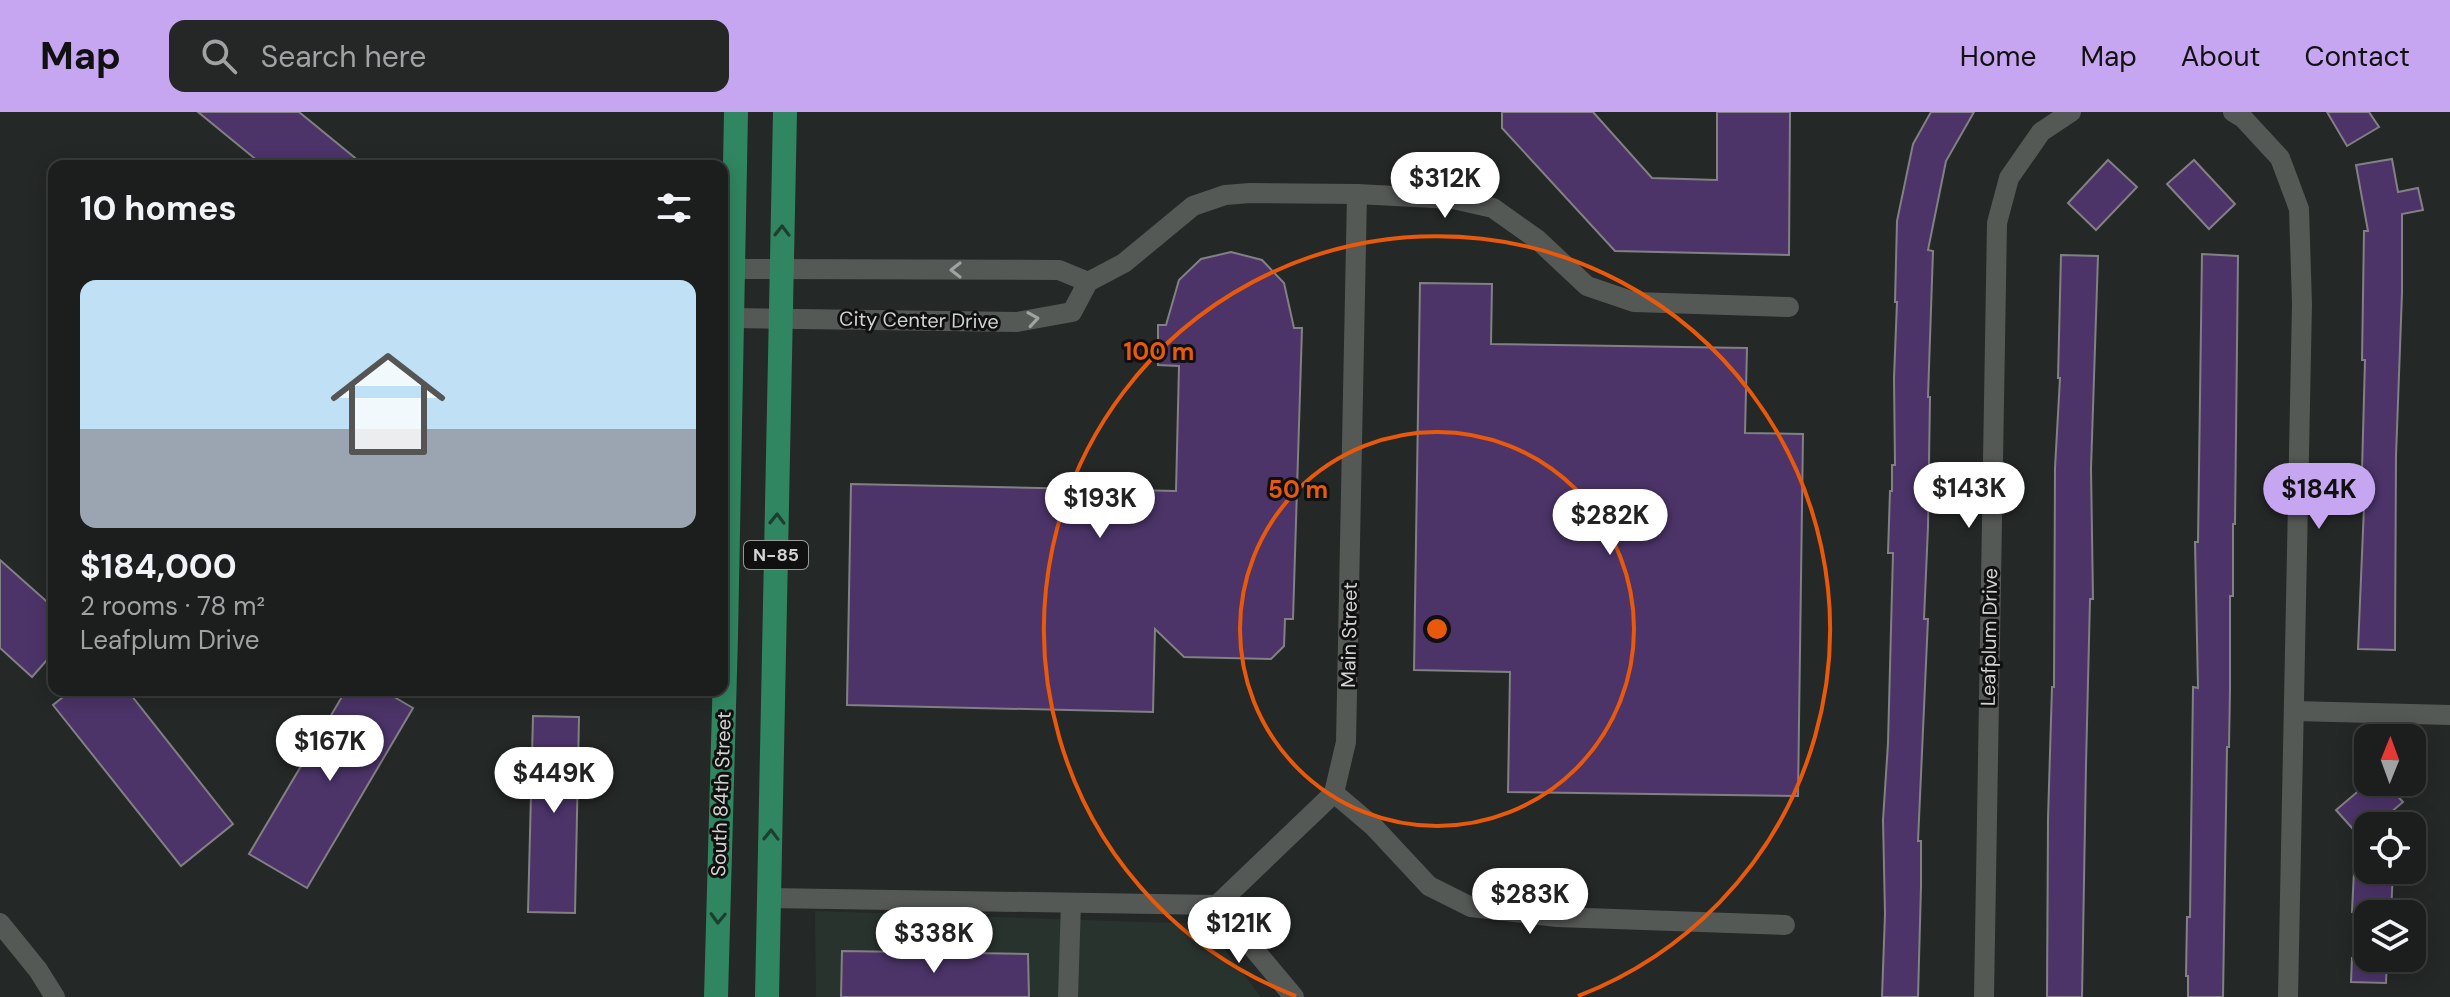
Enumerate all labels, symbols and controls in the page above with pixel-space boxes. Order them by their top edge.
search box [169,20,729,92]
text: Map [40,31,121,81]
icon: search [197,34,241,78]
text: Search here [261,37,426,76]
text: Home [1960,38,2036,75]
text: Map [2080,38,2137,75]
text: About [2181,38,2260,75]
text: Contact [2304,38,2410,75]
pin: $312K [1389,152,1501,220]
text: $312K [1409,161,1481,195]
text: 10 homes [80,186,237,231]
icon: filters [652,186,696,230]
one-way arrow [774,224,791,237]
one-way arrow [949,261,962,279]
street label: City Center Drive [839,306,999,334]
one-way arrow [1027,312,1040,329]
icon: home [316,332,460,476]
text: 100 m [1124,336,1194,367]
pin: $143K [1913,462,2025,530]
pin: $184K [2263,463,2375,531]
text: $143K [1932,471,2006,505]
pin: $193K [1044,472,1156,540]
text: $184K [2281,472,2357,506]
text: 50 m [1268,474,1328,505]
text: $193K [1063,481,1137,515]
pin: $282K [1554,489,1666,557]
text: $282K [1571,498,1649,532]
one-way arrow [768,512,786,525]
road number: N-85 [744,541,808,569]
text: $184,000 [80,544,237,589]
street label: Leafplum Drive [1975,568,2003,706]
street label: Main Street [1335,582,1363,688]
text: 2 rooms · 78 m² [80,589,265,623]
centre of rings [1423,615,1451,643]
text: Leafplum Drive [80,623,260,657]
street label: South 84th Street [705,711,737,877]
pin: $167K [274,715,386,783]
text: $167K [294,724,366,758]
north arrow [2354,724,2426,796]
map controls [2354,724,2426,972]
pin: $449K [498,747,610,815]
text: $449K [513,756,596,790]
button: locate [2354,812,2426,884]
one-way arrow [762,828,779,841]
pin: $283K [1474,868,1586,936]
text: $283K [1490,877,1570,911]
pin: $121K [1183,897,1295,965]
button: layers [2354,900,2426,972]
text: $121K [1206,906,1272,940]
pin: $338K [878,907,990,975]
one-way arrow [709,912,727,925]
text: $338K [894,916,974,950]

